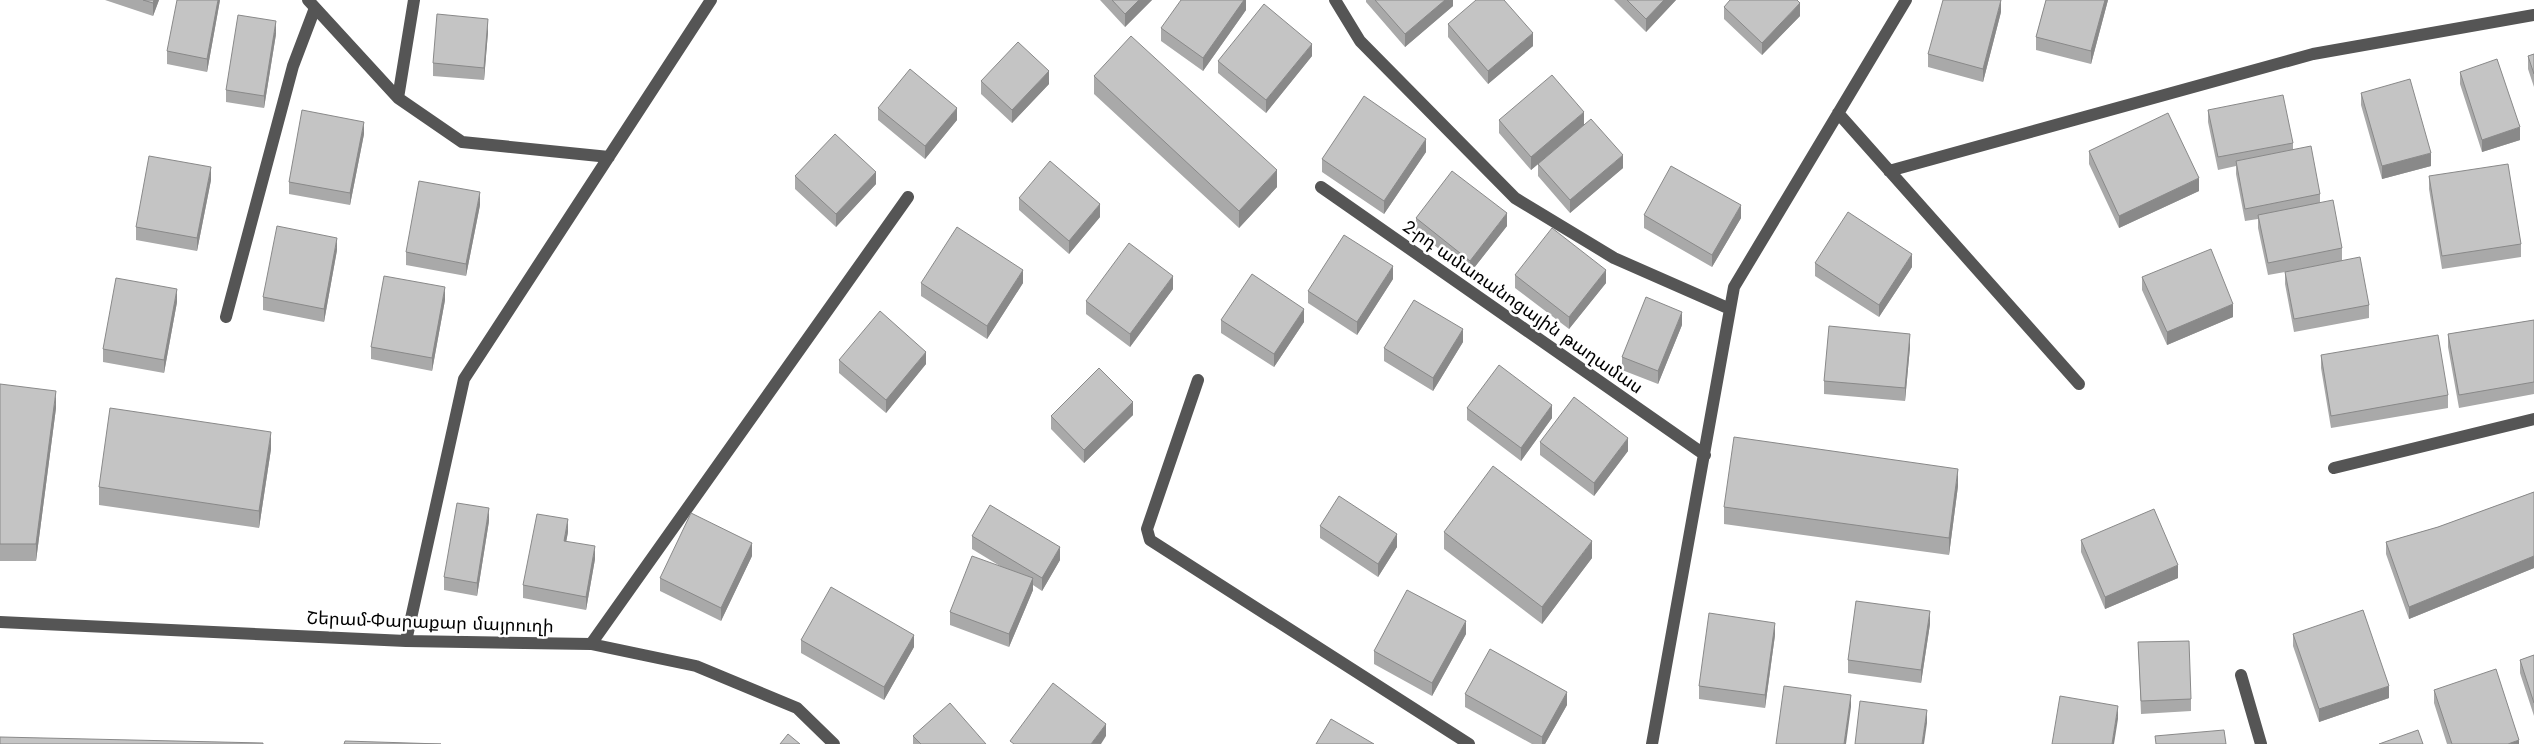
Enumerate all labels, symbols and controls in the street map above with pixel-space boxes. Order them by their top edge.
street label: 2-րդ ամառանոցային թաղամաս [1398,214,1648,400]
street label: Շերամ-Փարաքար մայրուղի [306,605,554,639]

